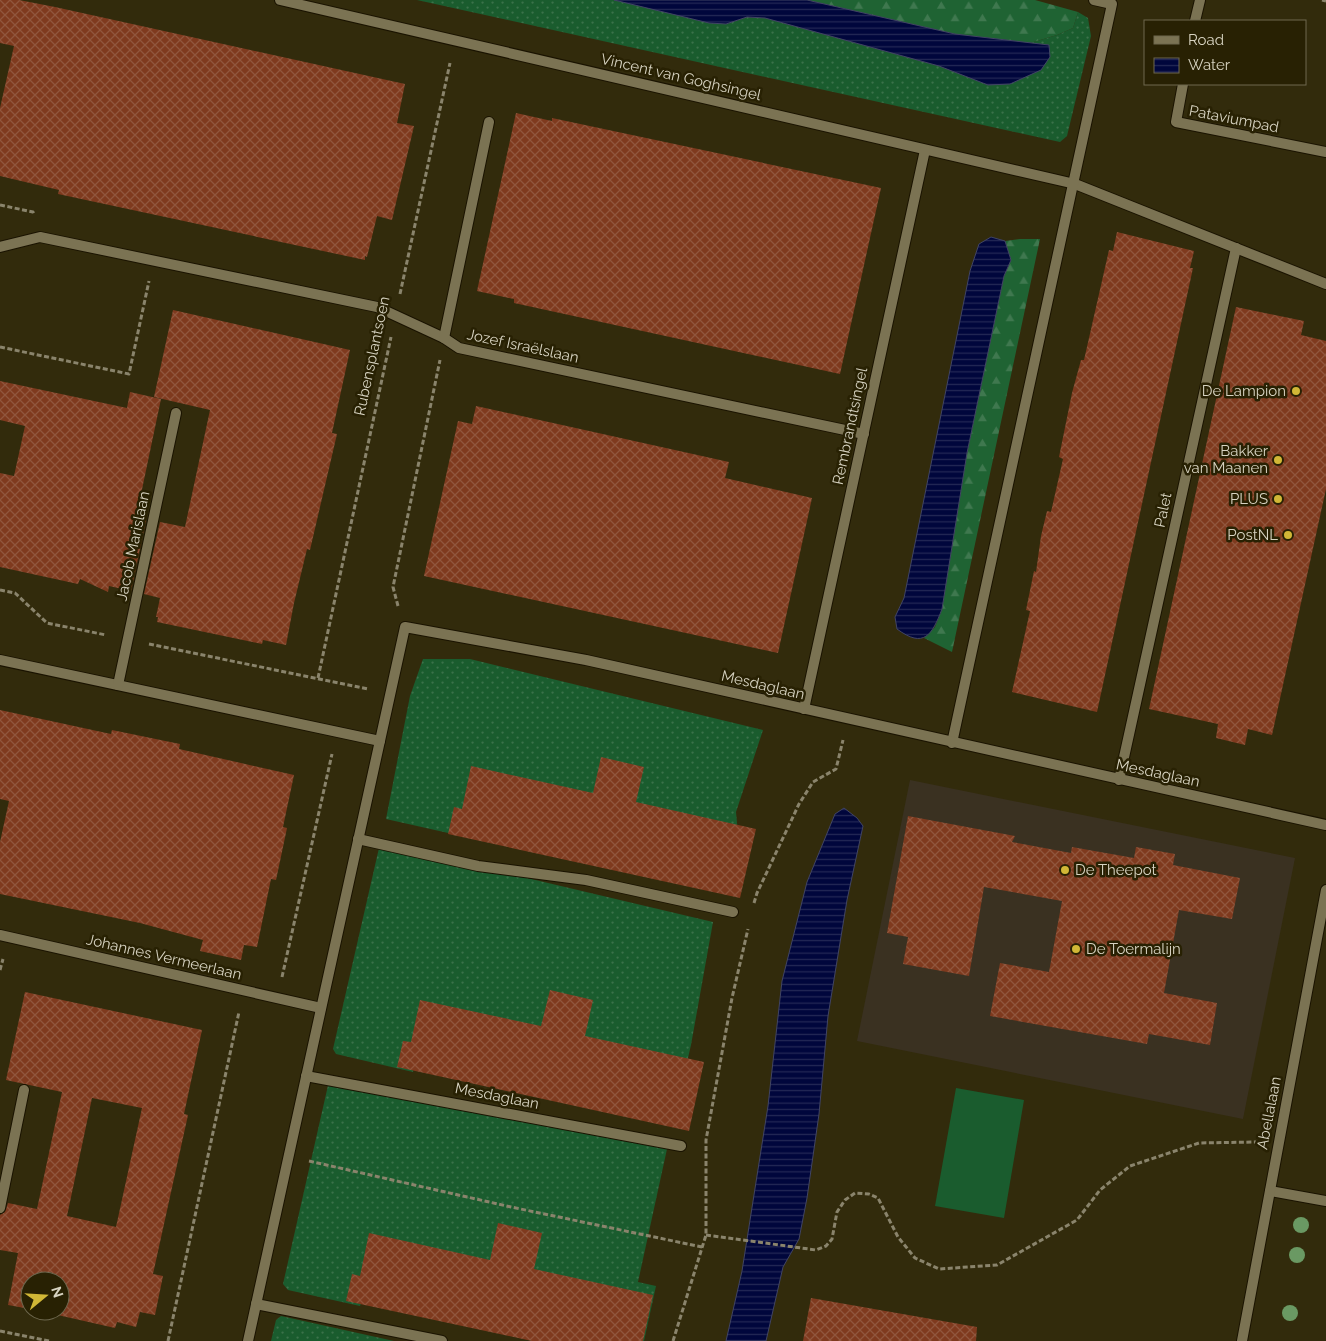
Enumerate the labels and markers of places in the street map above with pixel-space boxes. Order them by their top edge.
place label: De Lampion [1202,382,1286,400]
marker: De Lampion [1290,385,1302,397]
place label: Bakker van Maanen [1184,442,1269,477]
marker: Bakker van Maanen [1272,454,1284,466]
place label: PLUS [1230,490,1268,508]
marker: PLUS [1272,493,1284,505]
place label: PostNL [1227,526,1278,544]
marker: PostNL [1282,529,1294,541]
place label: De Theepot [1075,861,1157,879]
marker: De Theepot [1059,864,1071,876]
place label: De Toermalijn [1086,940,1181,958]
marker: De Toermalijn [1070,943,1082,955]

